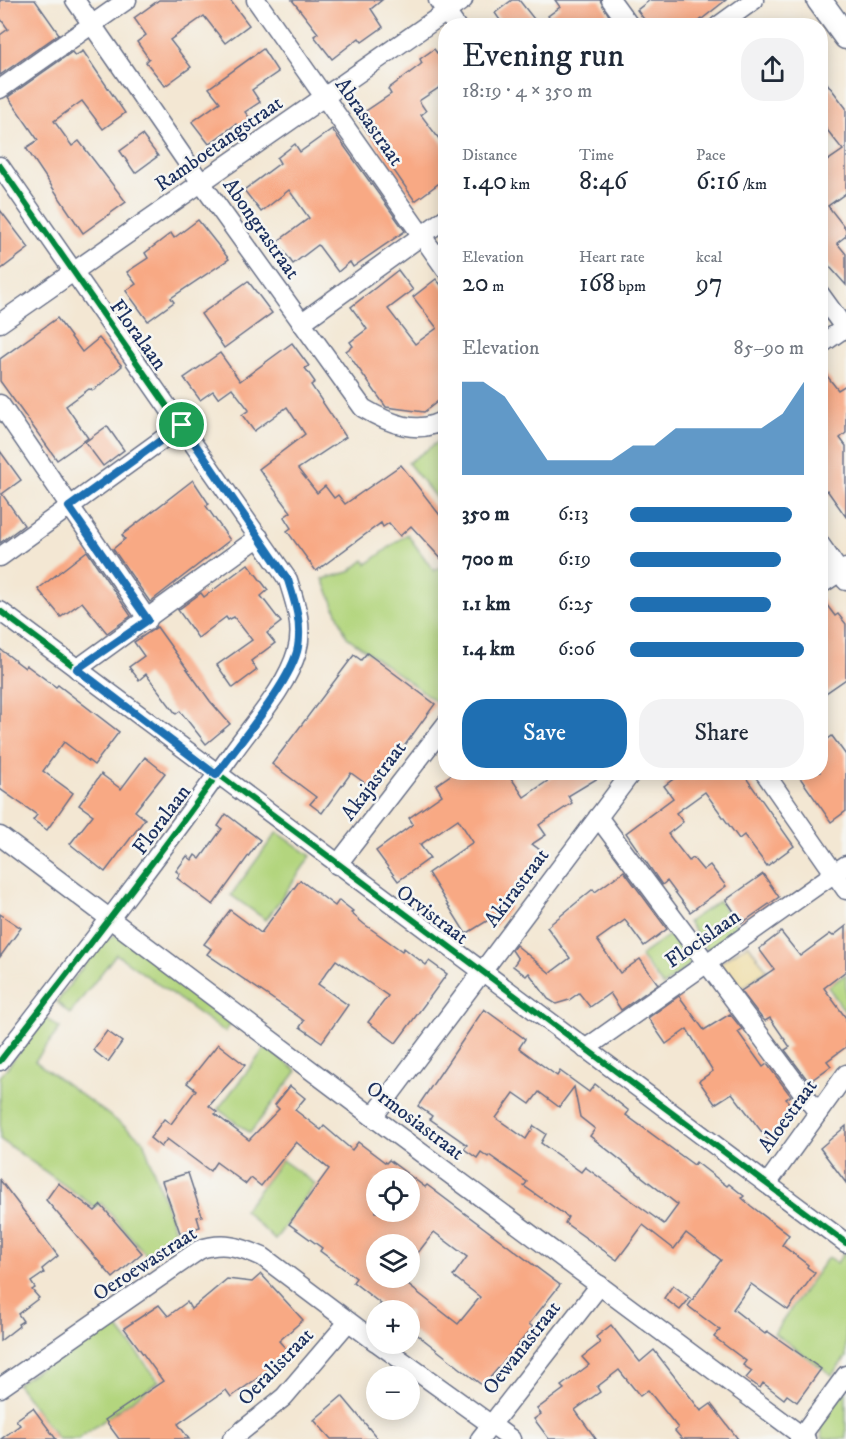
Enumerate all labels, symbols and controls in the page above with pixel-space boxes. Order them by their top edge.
text: Evening run [462,36,624,77]
button: share [741,38,804,101]
street label: Abrasastraat [329,73,409,171]
text: 18:19 · 4 × 350 m [462,79,592,104]
street label: Ramboetangstraat [150,90,288,198]
text: Distance [462,145,517,165]
text: Time [579,145,614,165]
text: Pace [696,145,726,165]
text: 1.40 [462,165,507,198]
text: 8:46 [579,165,627,198]
text: 6:16 [696,165,739,198]
street label: Abongrastraat [217,173,305,285]
text: km [507,174,530,194]
text: /km [739,174,767,194]
text: Elevation [462,247,524,267]
text: Heart rate [579,247,645,267]
text: kcal [696,247,722,267]
text: 20 [462,267,489,300]
text: 168 [579,267,615,300]
text: 97 [696,267,723,300]
text: m [489,276,504,296]
text: bpm [615,276,646,296]
street label: Floralaan [104,295,172,375]
text: Elevation [462,336,539,361]
text: 85–90 m [733,336,804,361]
pin [156,399,207,450]
icon: arrive [165,408,198,441]
text: 350 m [462,502,509,527]
text: 6:13 [558,502,588,527]
text: 700 m [462,547,513,572]
text: 6:19 [558,547,591,572]
text: 1.1 km [462,592,511,617]
text: 6:25 [558,592,593,617]
text: 1.4 km [462,637,515,662]
text: 6:06 [558,637,595,662]
button: Save [462,699,627,768]
button: Share [639,699,804,768]
street label: Akajastraat [336,736,412,826]
street label: Floralaan [127,780,197,860]
street label: Akirastraat [479,843,555,933]
street label: Orvistraat [391,879,473,951]
street label: Flocislaan [660,904,746,974]
street label: Aloestraat [753,1074,824,1158]
street label: Ormosiastraat [361,1076,469,1166]
map controls [366,1168,420,1420]
button: locate [366,1168,420,1222]
street label: Oeroewastraat [88,1221,202,1307]
button: layers [366,1234,420,1288]
street label: Oewanastraat [477,1296,567,1400]
button: + [366,1300,420,1354]
street label: Oeralistraat [233,1322,320,1411]
button: − [366,1366,420,1420]

